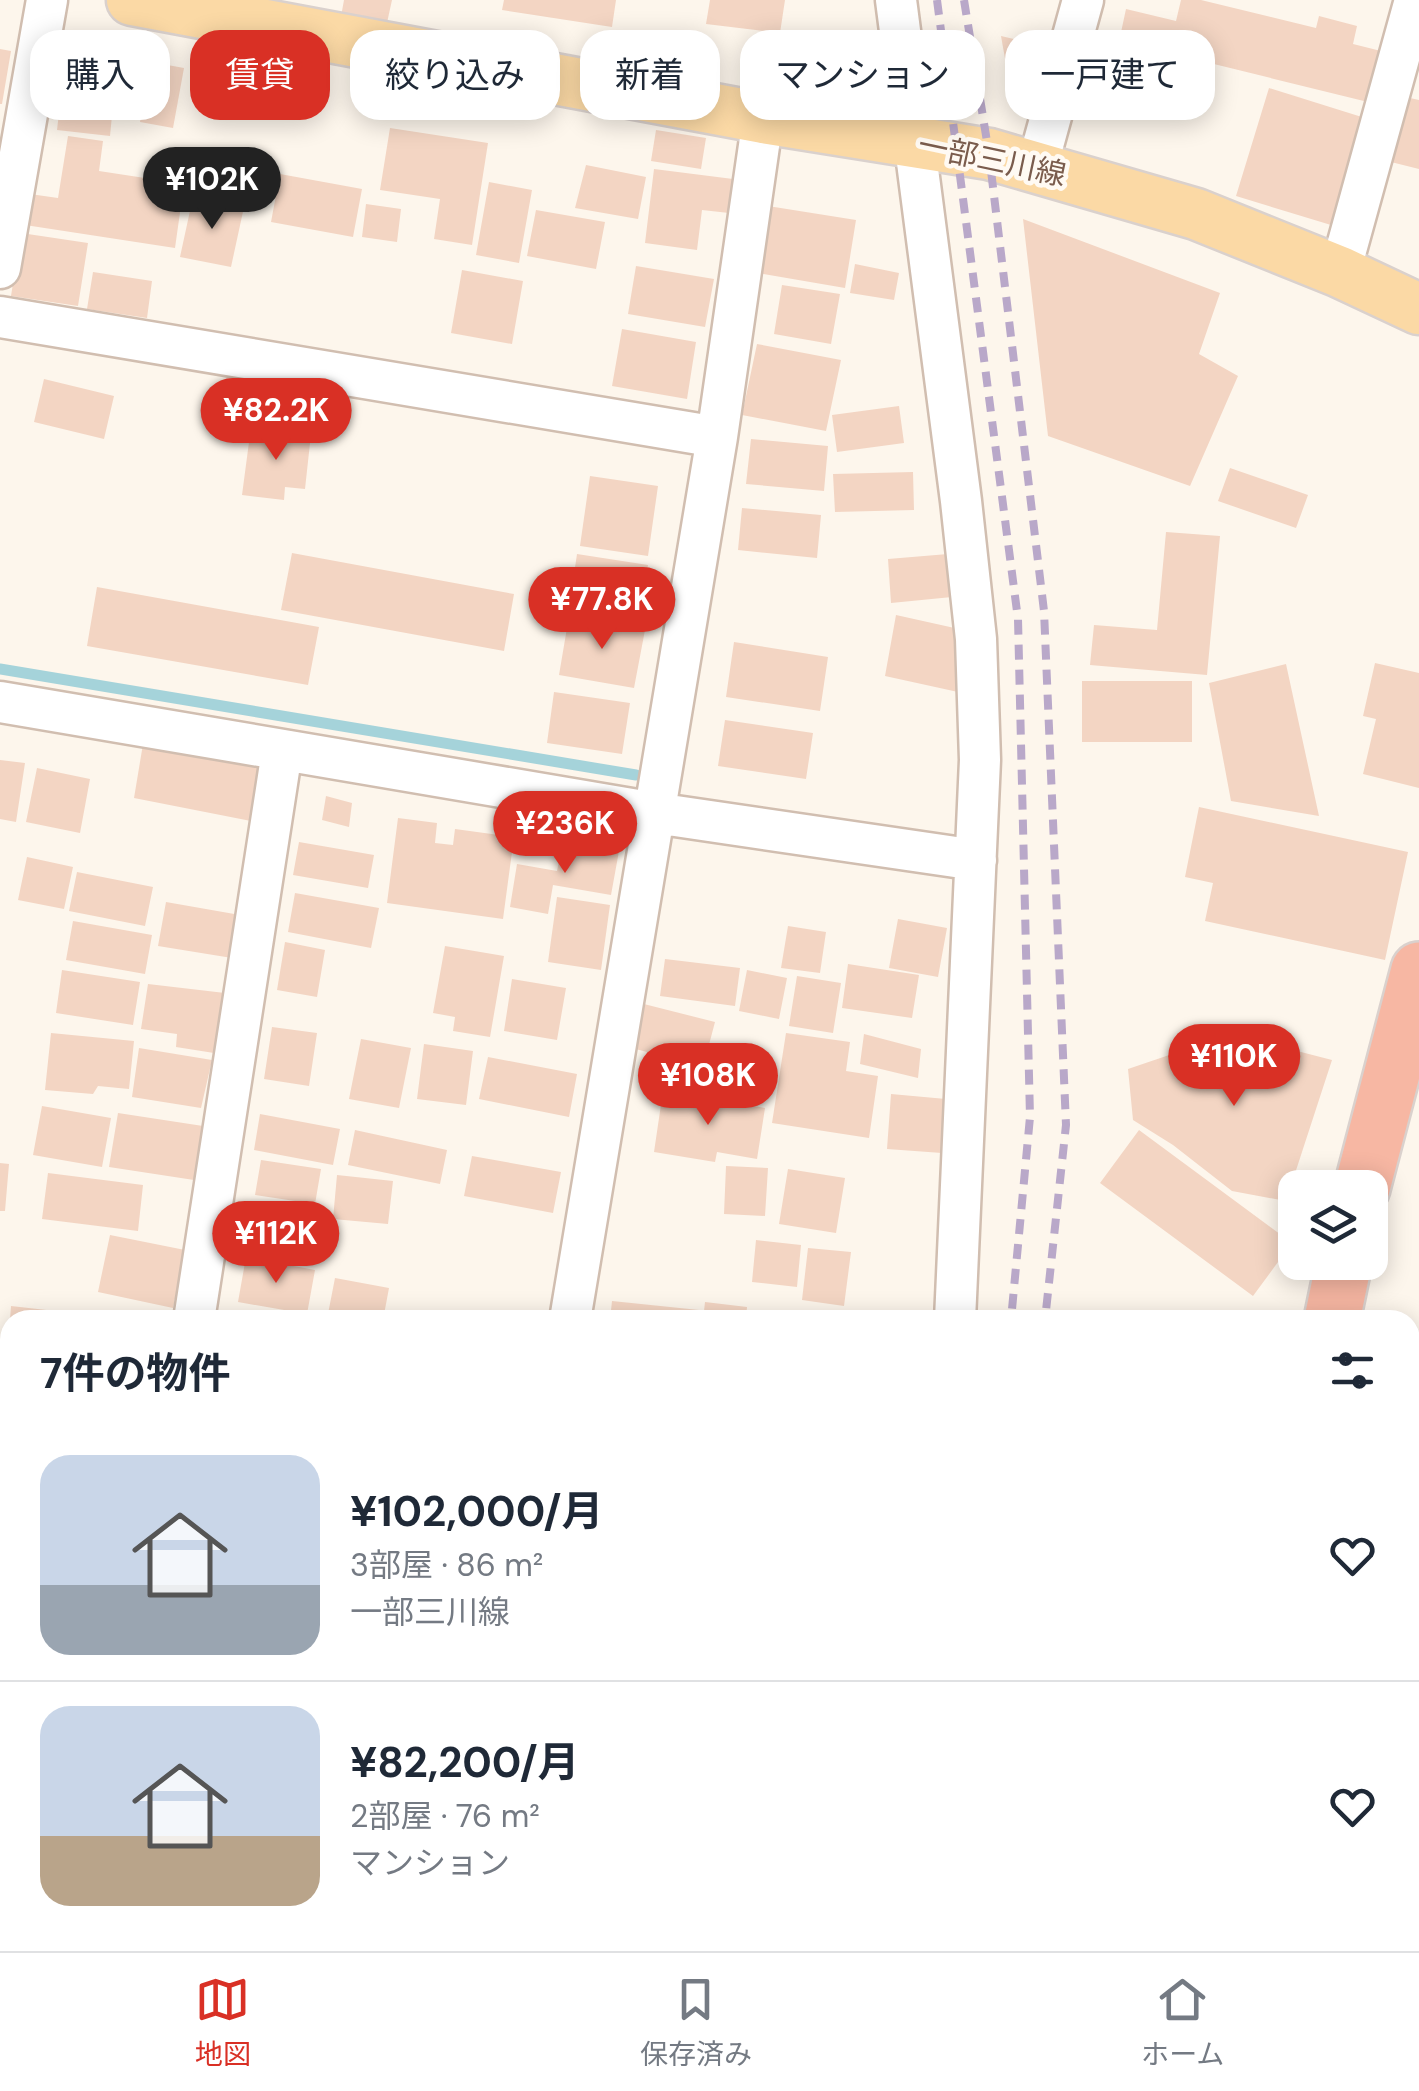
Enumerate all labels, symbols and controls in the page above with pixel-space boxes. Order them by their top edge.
chip: 購入 [30,30,170,120]
chip: 賃貸 [190,30,330,120]
chip: 絞り込み [350,30,560,120]
chip: 新着 [580,30,720,120]
chip: マンション [740,30,985,120]
chip: 一戸建て [1005,30,1215,120]
street label: 一部三川線 [915,125,1070,194]
pin: ¥102K [142,147,282,232]
text: ¥102K [165,158,259,200]
pin: ¥82.2K [195,378,357,463]
text: ¥82.2K [223,389,329,431]
pin: ¥77.8K [521,567,683,652]
text: ¥77.8K [550,578,654,620]
pin: ¥236K [495,791,635,876]
text: ¥236K [515,802,615,844]
pin: ¥110K [1164,1024,1304,1109]
text: ¥110K [1190,1035,1278,1077]
pin: ¥108K [638,1043,778,1128]
text: ¥108K [660,1054,756,1096]
map controls [1278,1170,1388,1280]
button: layers [1278,1170,1388,1280]
pin: ¥112K [206,1201,346,1286]
text: ¥112K [234,1212,318,1254]
icon: filters [1325,1343,1380,1398]
text: 7件の物件 [40,1346,231,1401]
text: ¥102,000/月 [350,1484,604,1539]
icon: home [120,1495,240,1615]
icon: heart [1325,1528,1380,1583]
text: 3部屋 · 86 m² [350,1544,543,1586]
text: 一部三川線 [350,1591,510,1633]
text: ¥82,200/月 [350,1735,580,1790]
icon: home [120,1746,240,1866]
icon: heart [1325,1779,1380,1834]
text: 2部屋 · 76 m² [350,1795,540,1837]
text: マンション [350,1842,510,1884]
tab: 地図 [195,1972,251,2073]
tab: 保存済み [640,1972,752,2073]
tab: ホーム [1141,1972,1224,2073]

